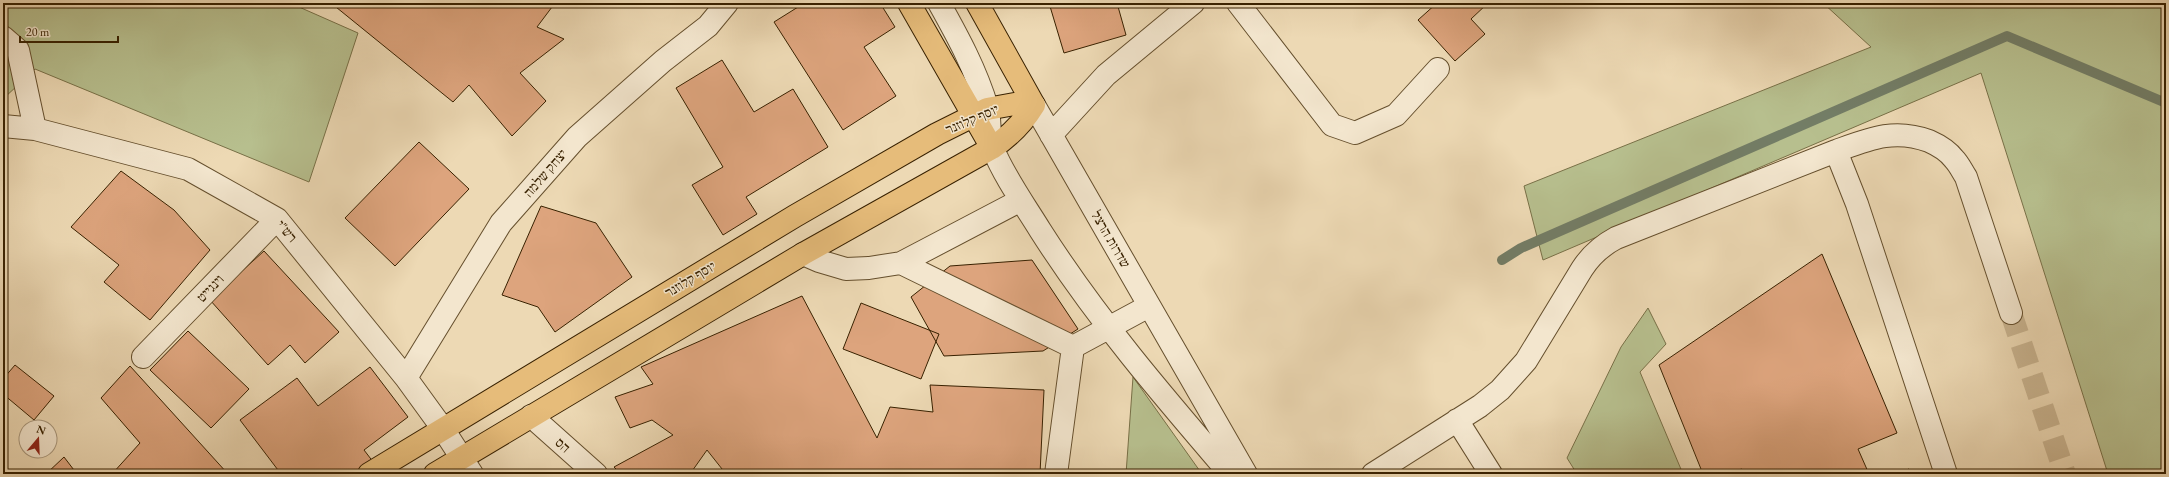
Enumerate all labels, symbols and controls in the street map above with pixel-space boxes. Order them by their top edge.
scale bar [20,18,118,44]
text: 20 m [26,24,50,40]
street label: יוסף קלוזנר [943,100,1002,138]
street label: יצחק שלמה [519,145,571,201]
street label: שדרות הרצל [1087,207,1135,271]
street label: רש"י [272,216,302,246]
street label: יוסף קלוזנר [661,257,719,301]
street label: וינגייט [192,270,228,306]
north arrow [18,419,58,459]
text: N [35,421,48,438]
street label: הס [552,433,574,457]

